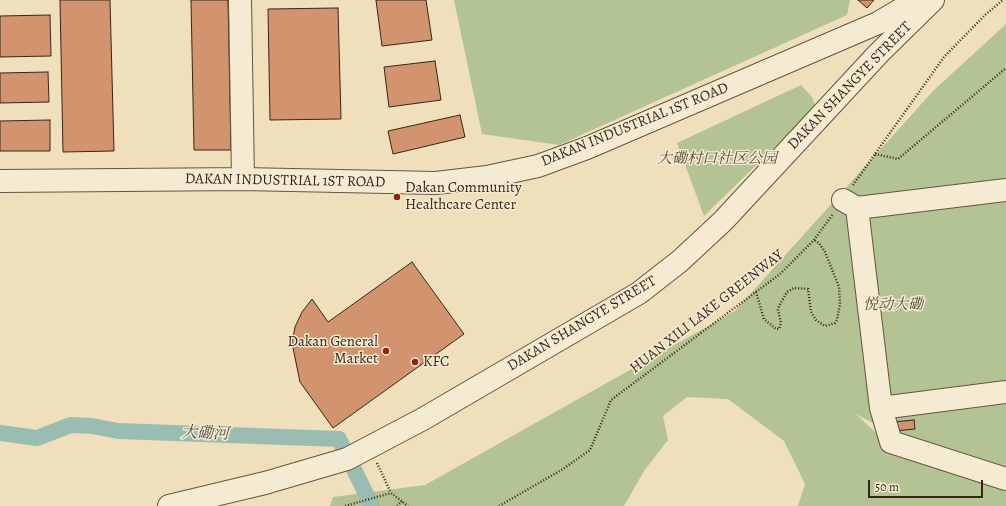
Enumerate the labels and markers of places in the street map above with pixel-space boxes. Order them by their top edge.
place label: Dakan Community Healthcare Center [405,179,522,214]
marker: Dakan Community Healthcare Center [392,192,402,202]
place label: Dakan General Market [288,333,378,368]
marker: Dakan General Market [381,346,391,356]
place label: KFC [423,353,449,371]
marker: KFC [410,357,420,367]

